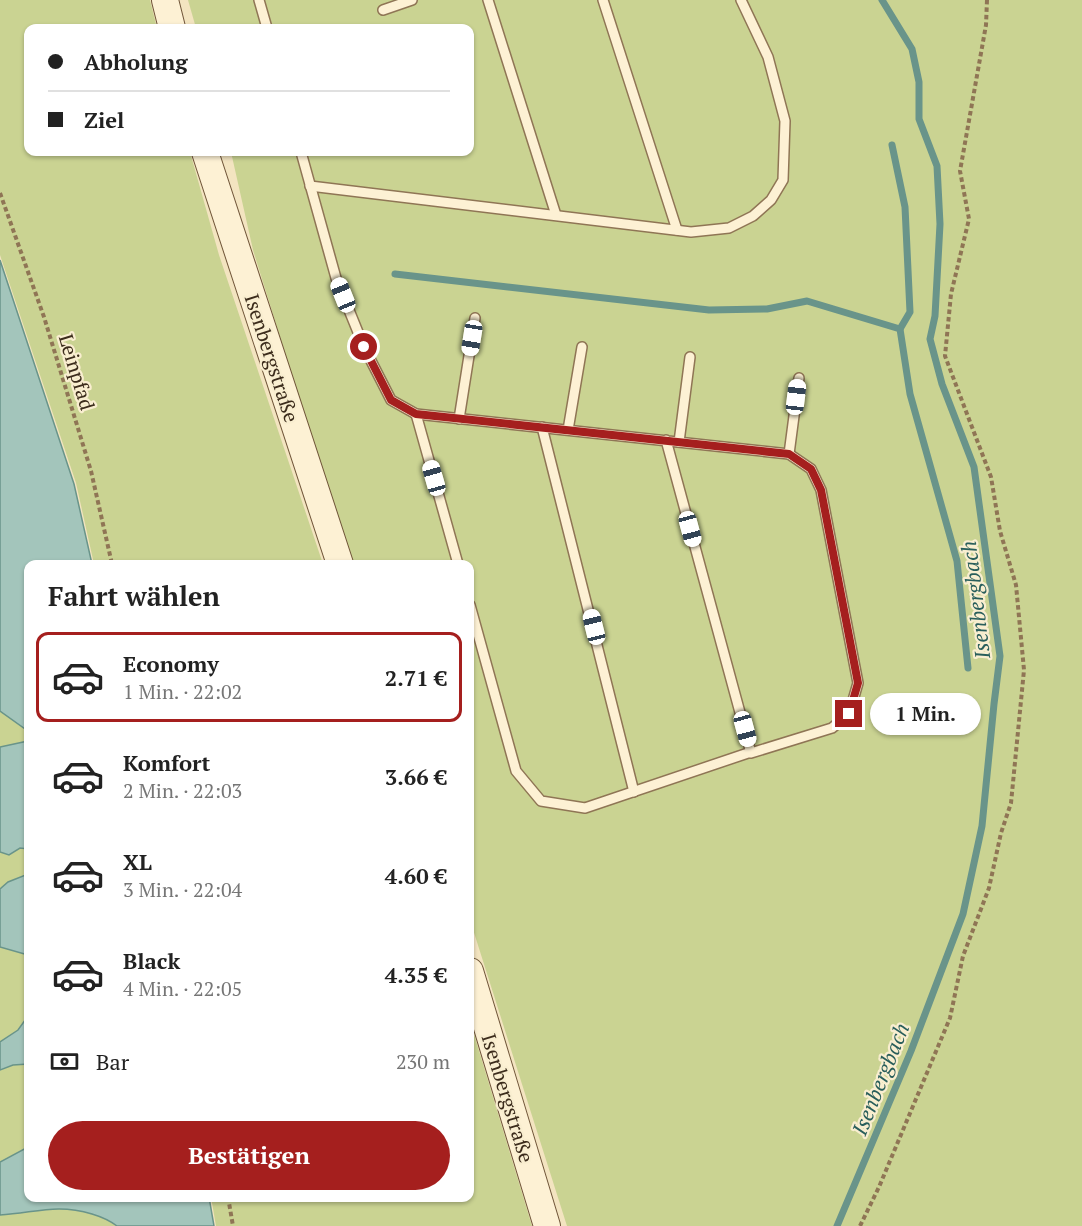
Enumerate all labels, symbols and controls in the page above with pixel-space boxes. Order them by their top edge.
text: Abholung [84,47,188,76]
text: Ziel [84,105,124,134]
car [328,275,358,315]
street label: Isenbergstraße [239,290,305,426]
car [460,319,484,357]
street label: Leinpfad [53,331,101,413]
route start [350,333,377,360]
car [785,378,807,416]
car [420,458,448,498]
car [677,509,703,549]
water label: Isenbergbach [954,539,996,662]
text: Fahrt wählen [48,578,220,614]
car [581,607,607,647]
text: Economy [123,649,219,678]
icon: car [51,650,105,704]
text: 2.71 € [385,663,447,692]
text: 1 Min. · 22:02 [123,678,242,705]
callout: 1 Min. [870,693,981,735]
route end [835,700,862,727]
text: 1 Min. [895,700,956,727]
car [732,709,758,749]
text: Komfort [123,748,210,777]
icon: car [51,749,105,803]
text: 3.66 € [385,762,447,791]
text: 2 Min. · 22:03 [123,777,242,804]
text: XL [123,847,152,876]
icon: car [51,848,105,902]
text: 4.60 € [385,861,447,890]
text: 3 Min. · 22:04 [123,876,242,903]
text: Black [123,946,180,975]
icon: car [51,947,105,1001]
text: 4.35 € [385,960,447,989]
text: 4 Min. · 22:05 [123,975,242,1002]
water label: Isenbergbach [844,1019,915,1140]
street label: Isenbergstraße [476,1030,540,1166]
icon: cash [48,1045,81,1078]
text: Bar [96,1047,129,1076]
text: 230 m [396,1048,450,1075]
button: Bestätigen [48,1121,450,1190]

